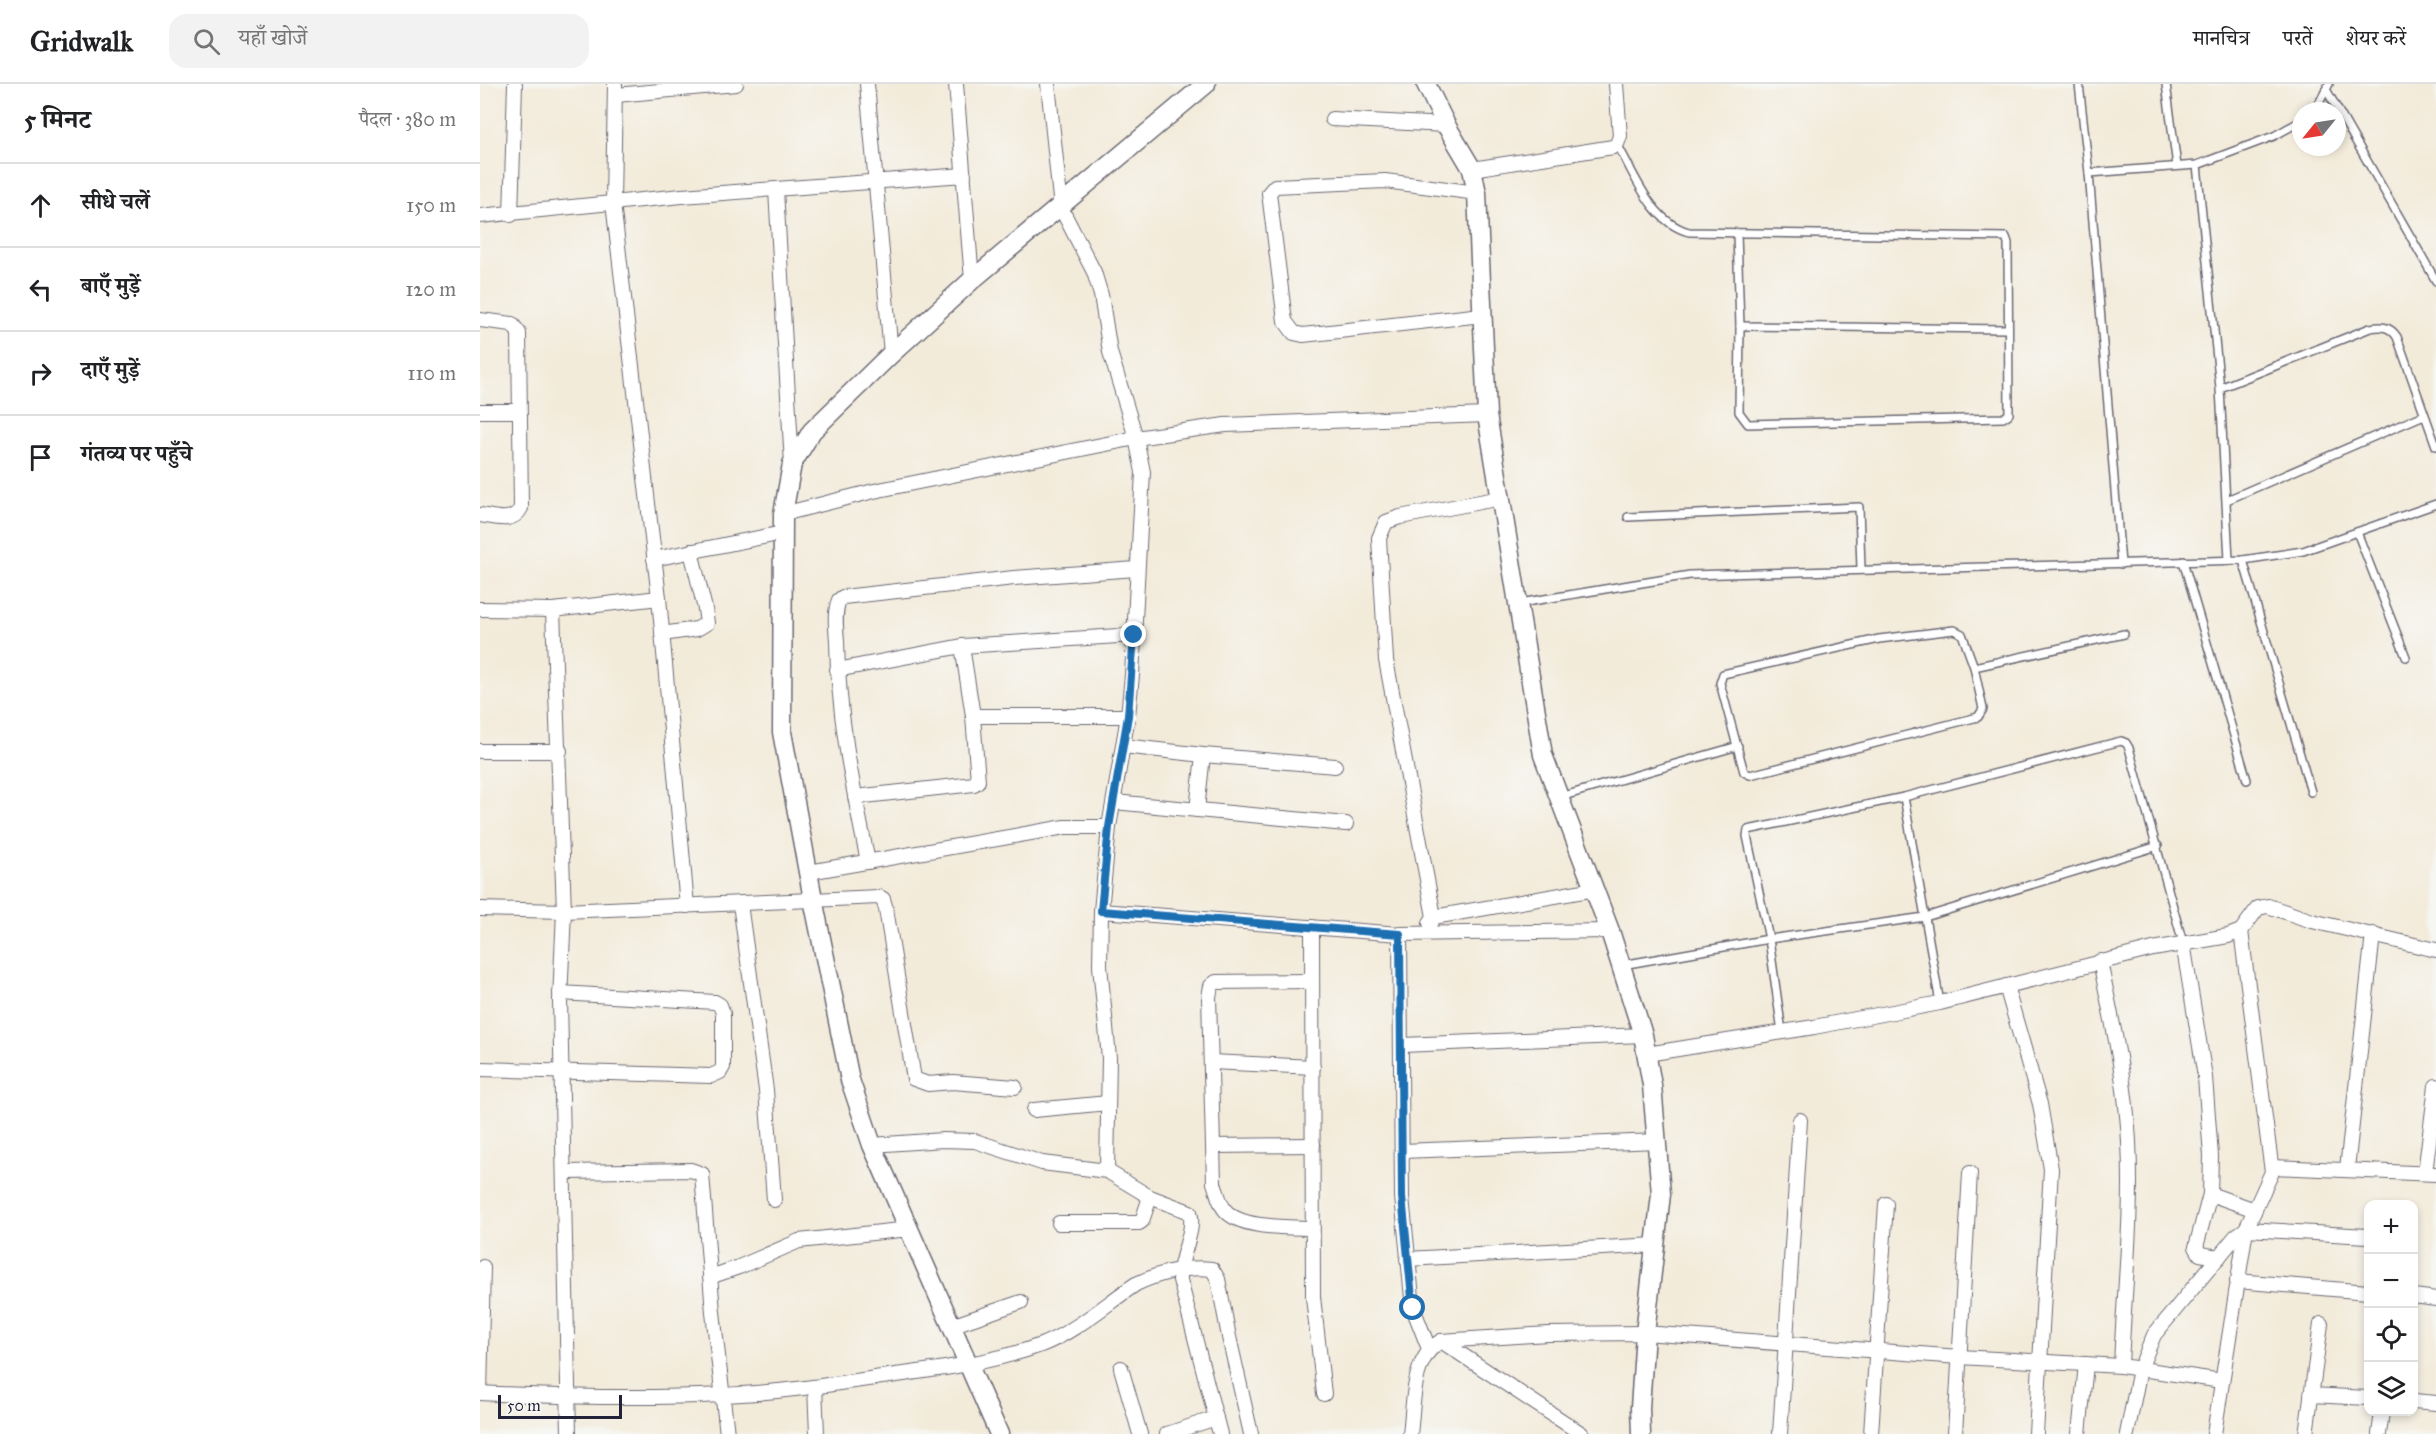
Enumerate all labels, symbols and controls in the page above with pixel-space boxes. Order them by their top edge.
search box [169,14,589,68]
text: Gridwalk [30,24,133,59]
text: यहाँ खोजें [238,24,307,51]
icon: search [190,25,223,58]
text: मानचित्र [2193,25,2250,51]
text: परतें [2283,25,2313,51]
text: शेयर करें [2346,25,2406,51]
north arrow [2292,102,2346,156]
text: 5 मिनट [24,103,91,135]
text: पैदल · 380 m [359,107,456,131]
text: सीधे चलें [81,188,150,215]
icon: ahead [24,189,57,222]
text: 150 m [406,193,456,217]
text: बाएँ मुड़ें [81,272,140,299]
icon: left [24,273,57,306]
text: 120 m [405,277,456,301]
text: दाएँ मुड़ें [81,356,140,383]
icon: right [24,357,57,390]
text: 110 m [408,361,456,385]
text: गंतव्य पर पहुँचे [81,440,192,467]
icon: arrive [24,441,57,474]
route end [1120,621,1146,647]
map controls [2364,1200,2418,1416]
button: + [2364,1200,2418,1254]
button: − [2364,1254,2418,1308]
route start [1399,1294,1425,1320]
button: locate [2364,1308,2418,1362]
button: layers [2364,1362,2418,1416]
scale bar [498,1392,622,1420]
text: 50 m [507,1396,541,1415]

